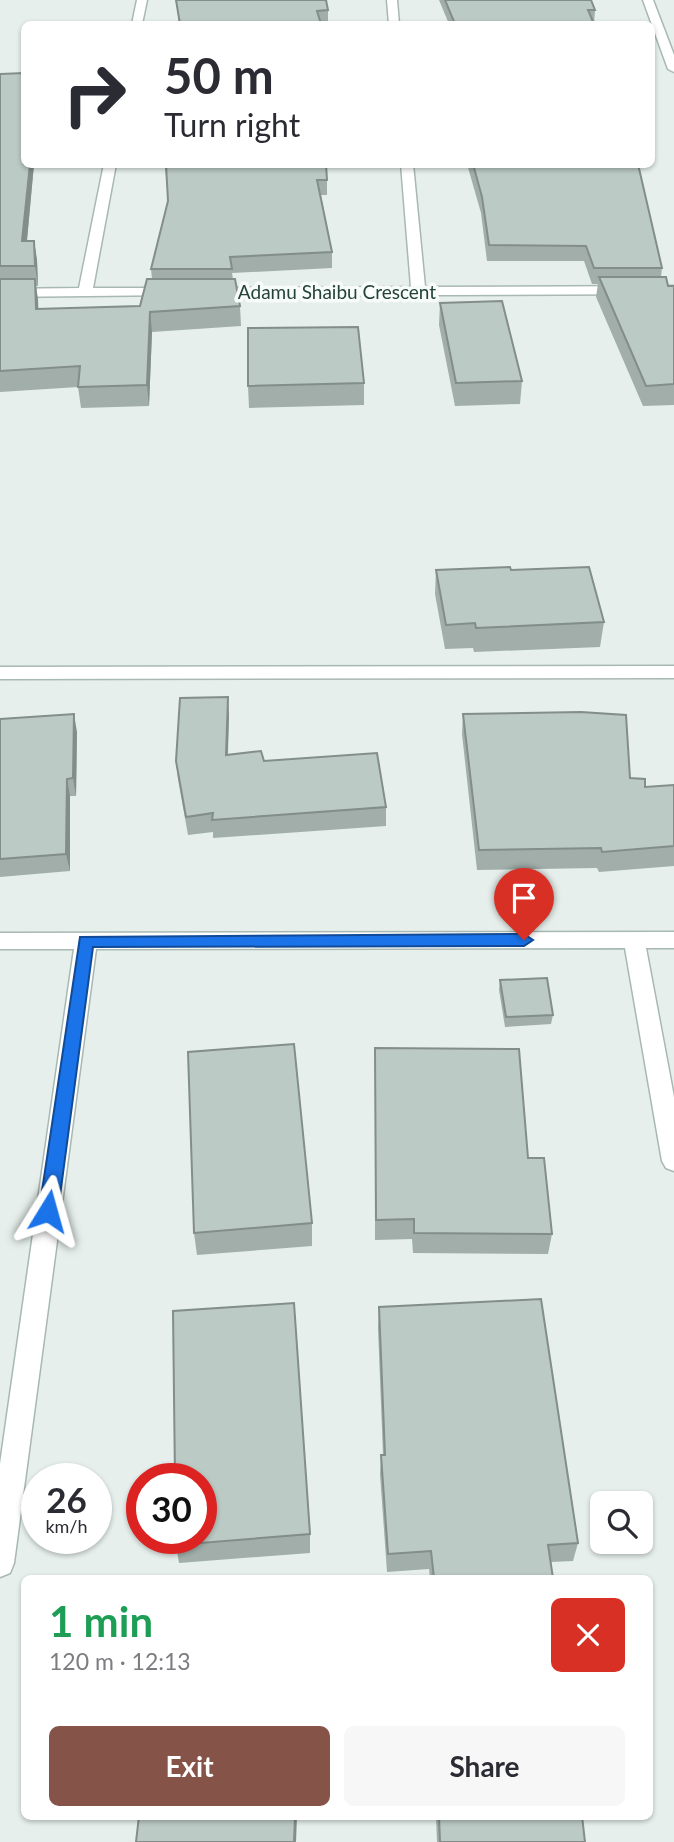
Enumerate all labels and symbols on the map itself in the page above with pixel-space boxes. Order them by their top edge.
street label: Adamu Shaibu Crescent [238,280,436,303]
pin [494,868,554,940]
position arrow [11,1174,85,1248]
speed limit sign: 30 [126,1463,217,1554]

